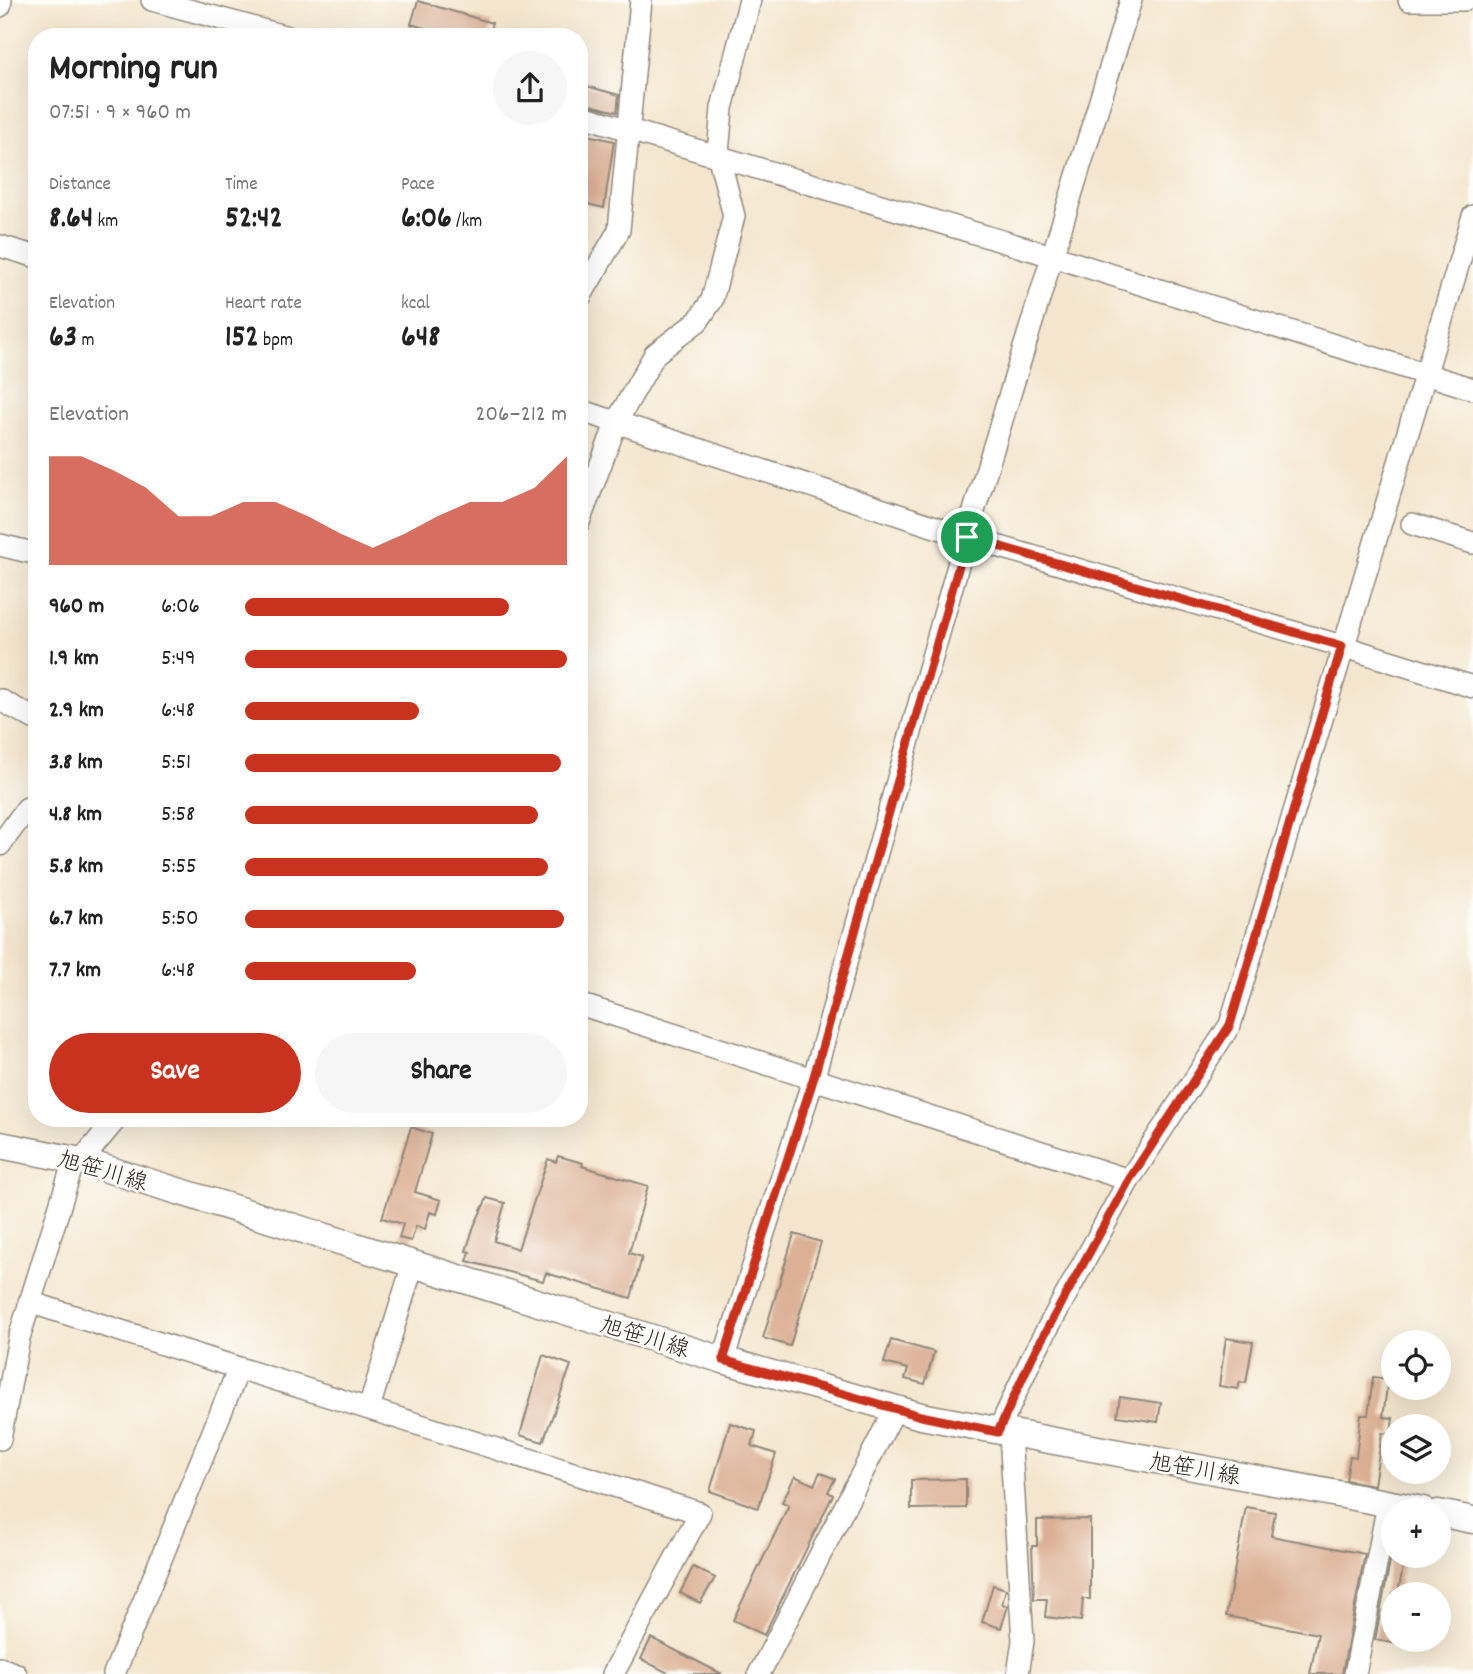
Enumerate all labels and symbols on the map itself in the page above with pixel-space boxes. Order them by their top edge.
pin [937,507,997,567]
street label: 旭笹川線 [53,1145,151,1202]
street label: 旭笹川線 [595,1310,693,1369]
street label: 旭笹川線 [1146,1447,1243,1496]

